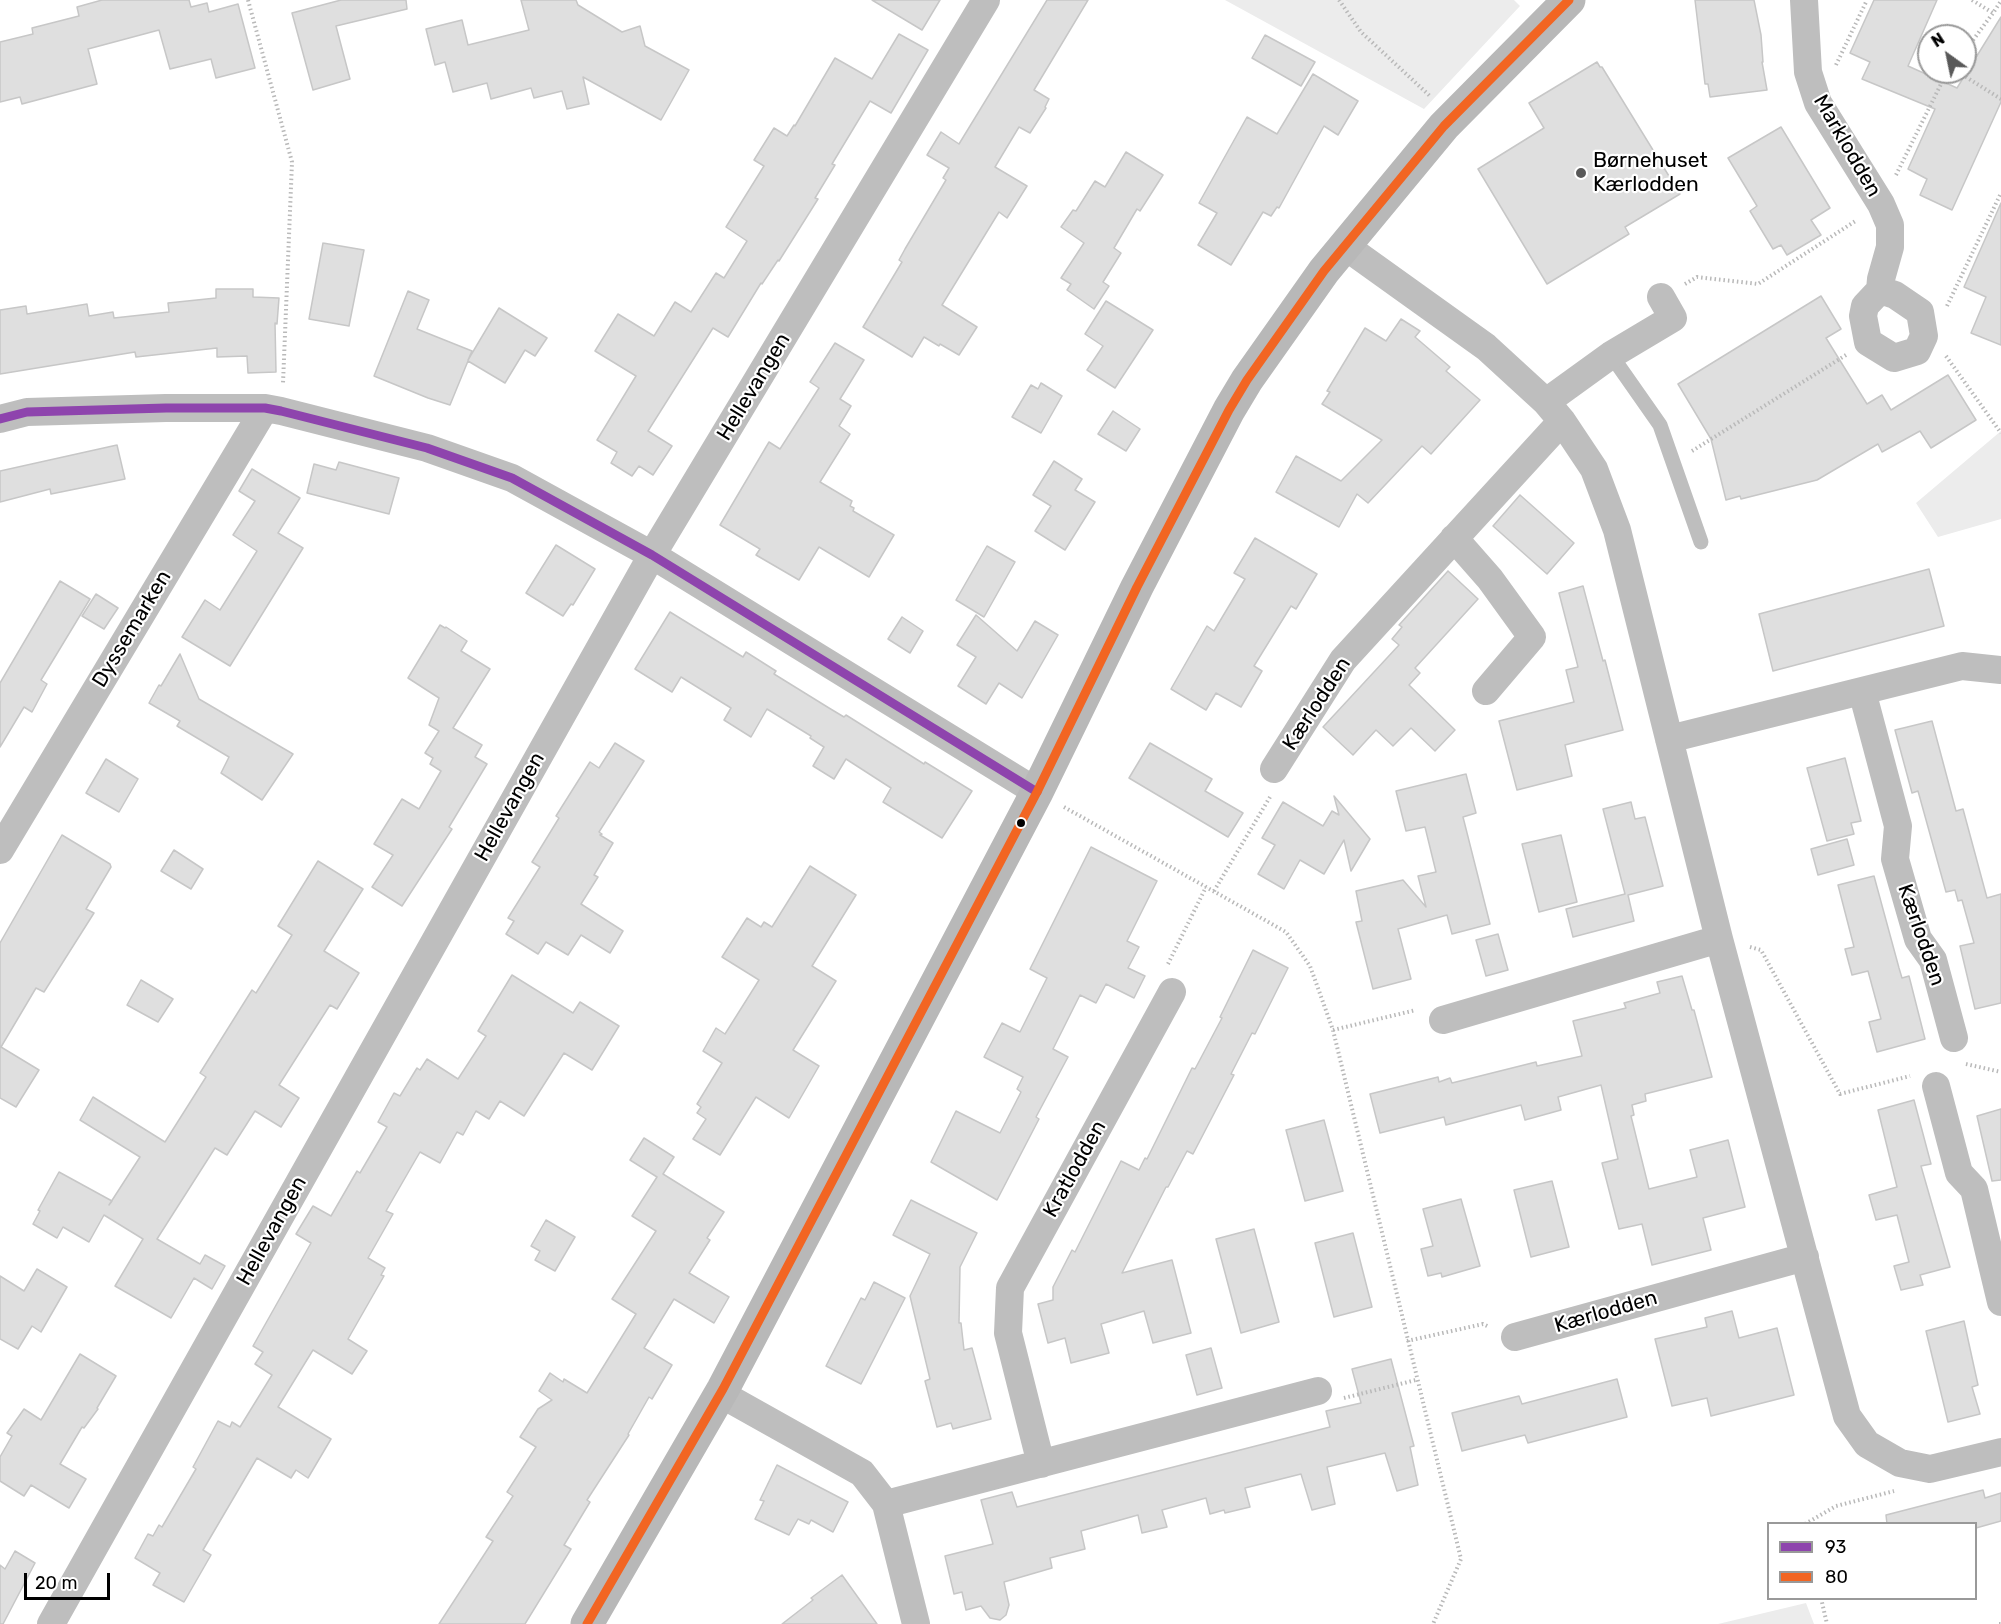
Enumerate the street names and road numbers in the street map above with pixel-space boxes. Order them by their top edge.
street label: Marklodden [1808,90,1886,202]
street label: Hellevangen [712,329,796,445]
street label: Dyssemarken [87,566,177,692]
street label: Kærlodden [1278,653,1356,755]
street label: Hellevangen [470,748,550,866]
street label: Kærlodden [1892,881,1950,989]
street label: Kratlodden [1038,1116,1112,1222]
street label: Hellevangen [232,1172,312,1290]
street label: Kærlodden [1552,1285,1660,1339]

